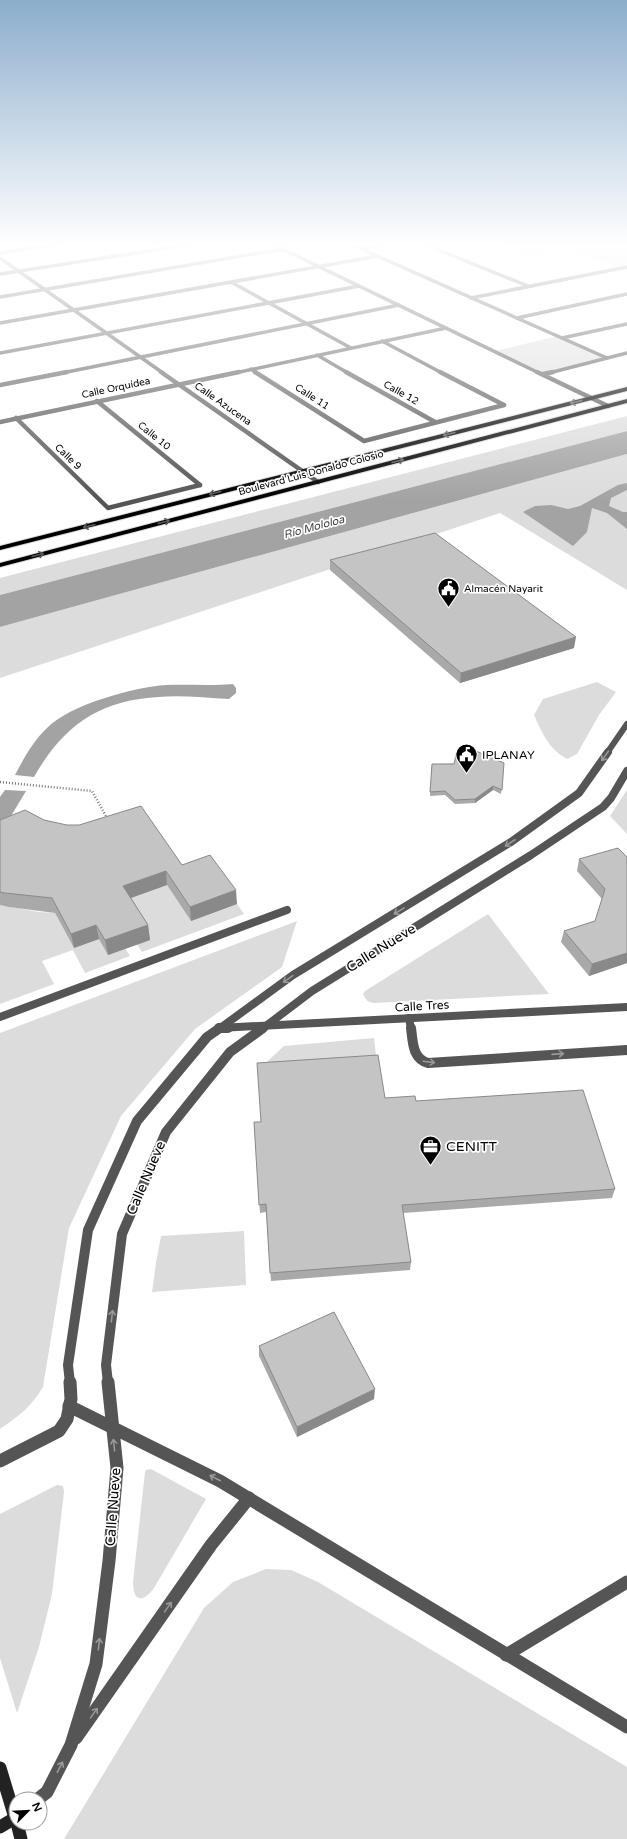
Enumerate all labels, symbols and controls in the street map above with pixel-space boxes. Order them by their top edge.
street label: Calle Orquídea [81,375,151,401]
street label: Calle 12 [381,378,421,408]
street label: Calle Azucena [192,380,254,428]
street label: Calle 11 [293,382,331,412]
one-way arrow [569,399,582,406]
street label: Calle 10 [135,419,173,453]
one-way arrow [443,430,456,438]
street label: Calle 9 [52,442,84,472]
street label: Boulevard Luis Donaldo Colosio [237,448,385,498]
one-way arrow [391,457,404,464]
one-way arrow [209,490,222,497]
water label: Río Mololoa [282,512,347,541]
one-way arrow [157,518,170,525]
one-way arrow [83,522,96,530]
one-way arrow [31,551,44,558]
public building icon: Almacén Nayarit [435,576,461,609]
place label: Almacén Nayarit [464,583,543,595]
public building icon: IPLANAY [454,742,480,775]
place label: IPLANAY [482,748,535,762]
one-way arrow [601,750,609,761]
one-way arrow [504,839,516,847]
one-way arrow [393,907,405,915]
street label: Calle Nueve [343,920,419,976]
one-way arrow [283,975,294,983]
street label: Calle Tres [394,998,450,1014]
one-way arrow [551,1051,564,1058]
one-way arrow [422,1058,435,1066]
office icon: CENITT [417,1133,443,1166]
street label: Calle Nueve [123,1138,169,1218]
place label: CENITT [446,1138,497,1155]
one-way arrow [109,1310,116,1323]
one-way arrow [110,1439,118,1452]
street label: Calle Nueve [102,1467,124,1547]
one-way arrow [209,1474,221,1481]
one-way arrow [164,1601,172,1612]
one-way arrow [95,1638,102,1651]
one-way arrow [90,1708,98,1719]
one-way arrow [57,1761,64,1773]
north arrow [8,1791,48,1831]
text: N [29,1800,44,1814]

